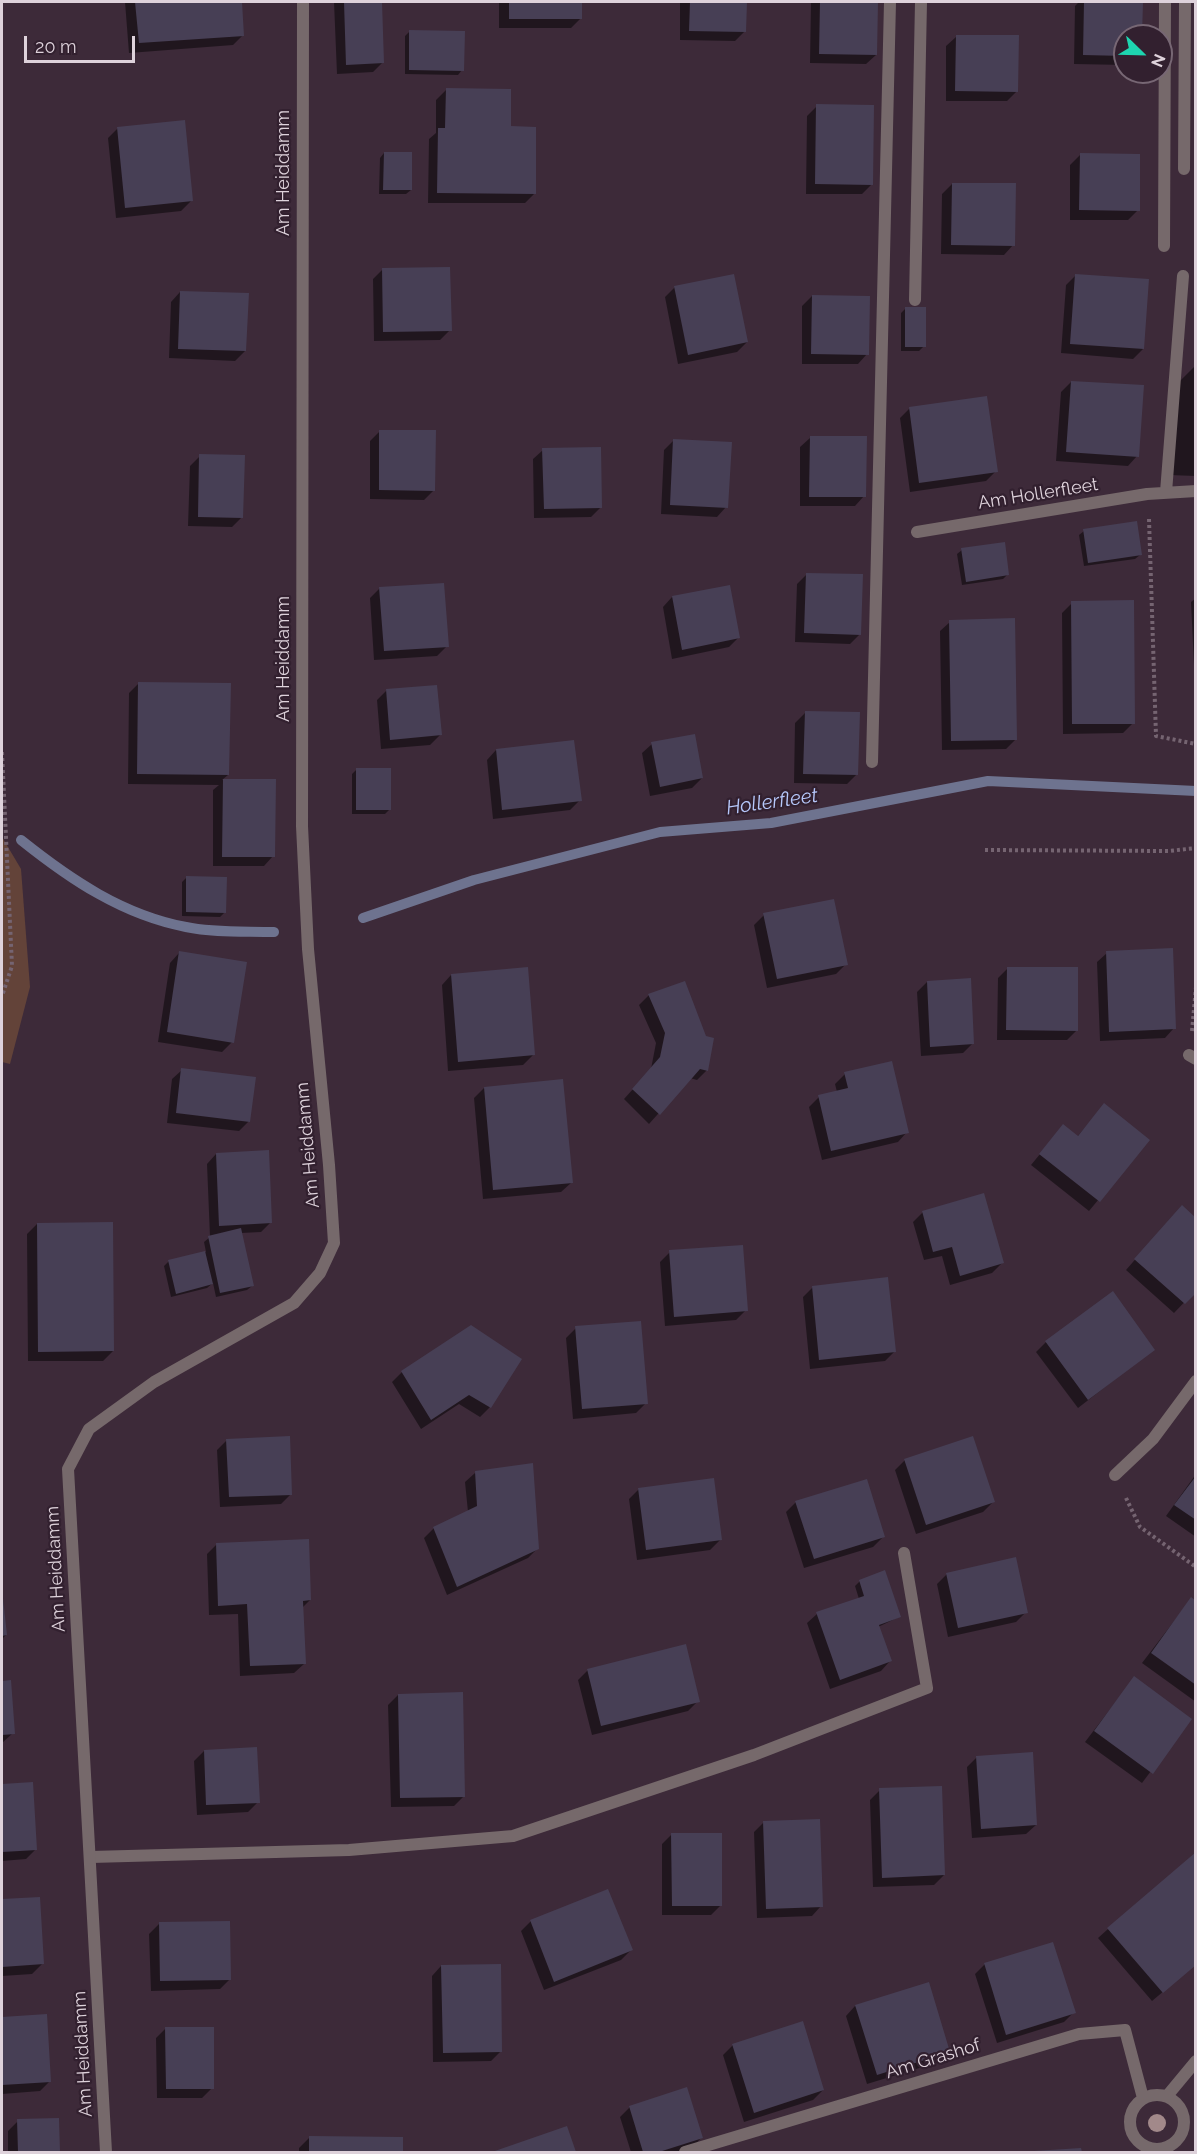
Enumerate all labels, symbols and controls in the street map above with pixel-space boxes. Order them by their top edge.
scale bar [27,24,138,62]
north arrow [1113,24,1173,84]
text: 20 m [35,36,77,57]
text: N [1147,51,1169,70]
street label: Am Heiddamm [273,110,295,236]
street label: Am Hollerfleet [976,474,1100,514]
street label: Am Heiddamm [273,596,295,722]
water label: Hollerfleet [725,784,819,820]
street label: Am Heiddamm [292,1081,324,1209]
street label: Am Heiddamm [42,1505,70,1633]
street label: Am Heiddamm [69,1990,97,2118]
street label: Am Grashof [883,2034,983,2084]

